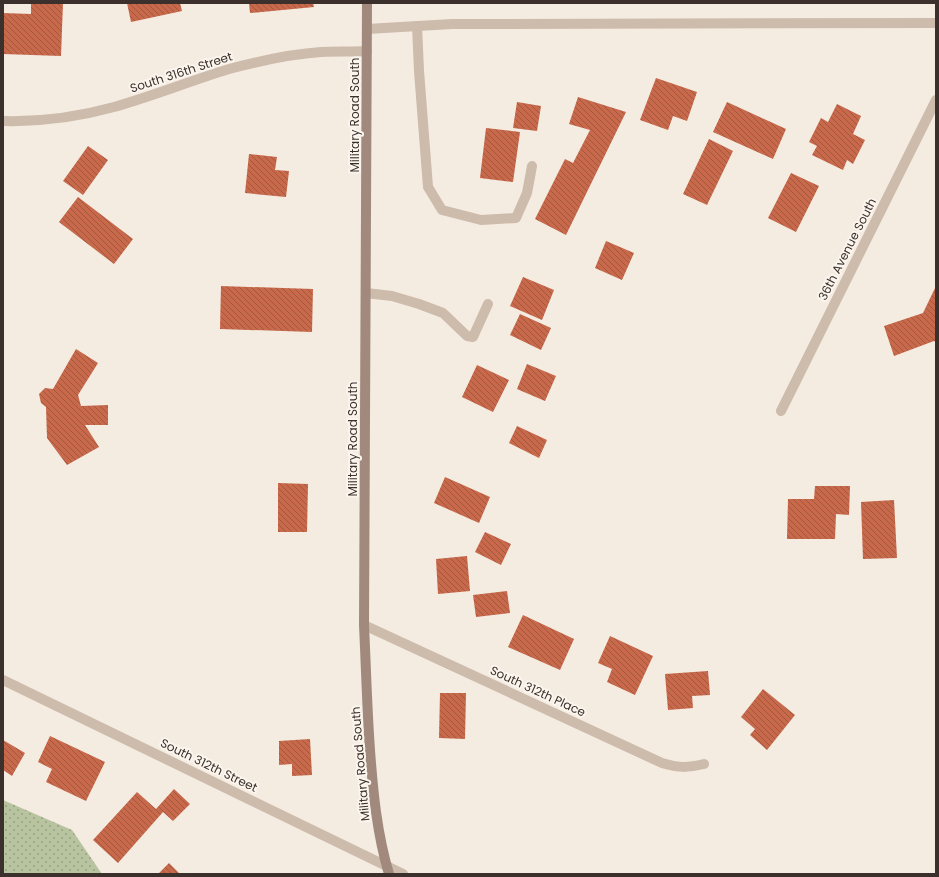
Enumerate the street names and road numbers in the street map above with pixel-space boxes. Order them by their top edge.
street label: South 316th Street [128,47,234,97]
street label: Military Road South [346,58,363,172]
street label: 36th Avenue South [814,195,880,303]
street label: Military Road South [344,382,361,496]
street label: South 312th Place [488,661,588,721]
street label: Military Road South [347,706,373,822]
street label: South 312th Street [158,734,260,796]

